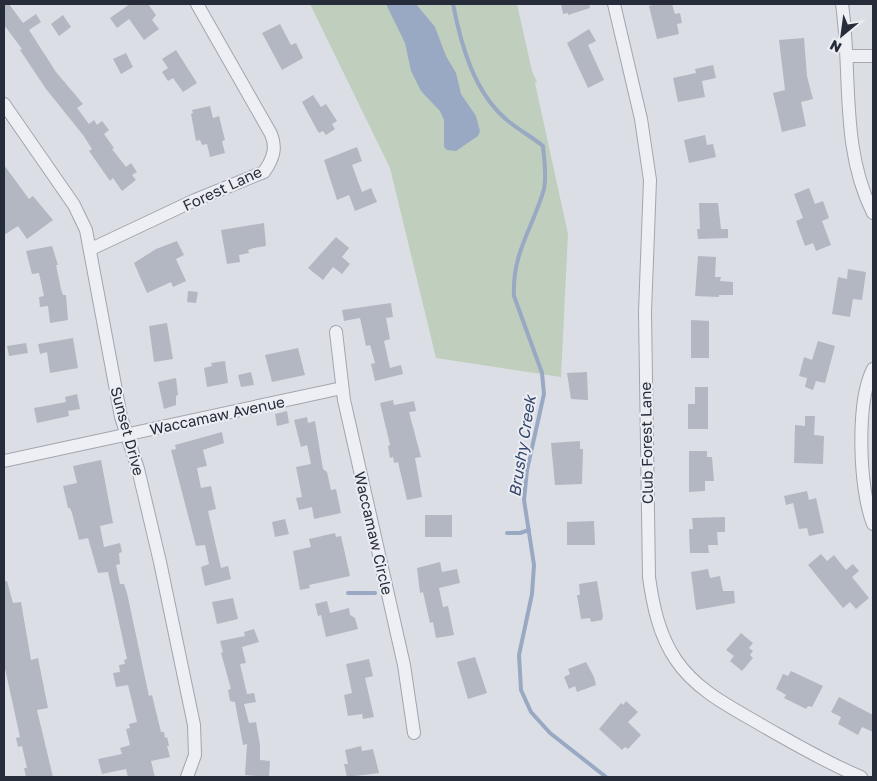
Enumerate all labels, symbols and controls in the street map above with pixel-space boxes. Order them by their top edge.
north arrow [817,10,867,60]
text: N [827,37,844,57]
street label: Forest Lane [180,162,265,214]
street label: Club Forest Lane [636,382,656,504]
street label: Sunset Drive [107,384,149,478]
street label: Waccamaw Avenue [148,392,286,438]
water label: Brushy Creek [504,392,540,498]
street label: Waccamaw Circle [351,470,397,597]

